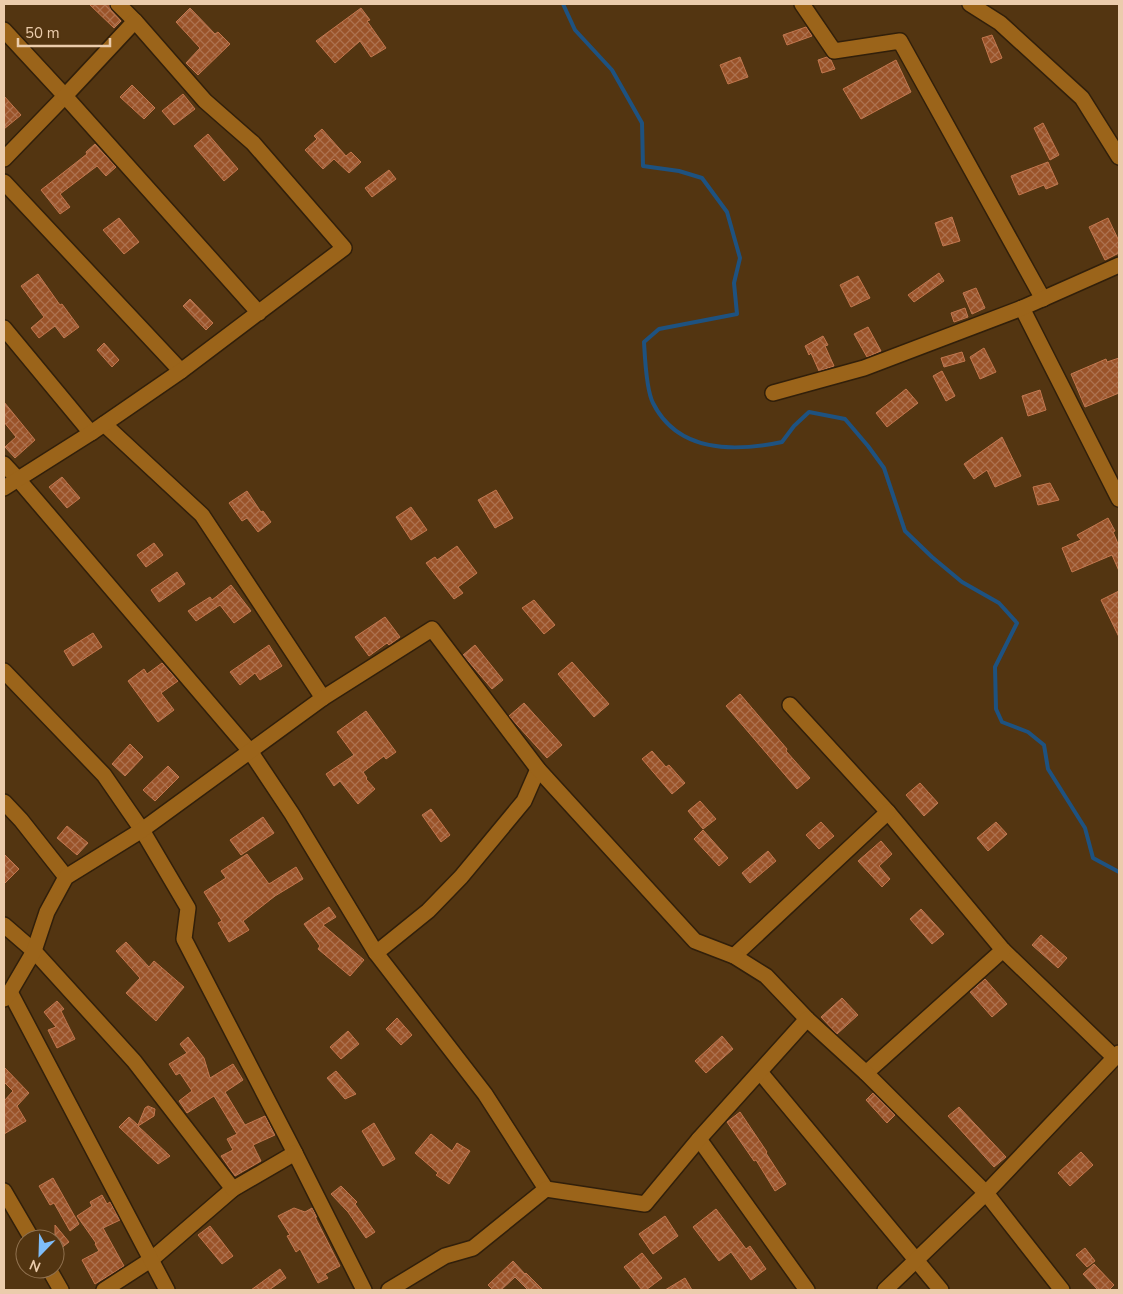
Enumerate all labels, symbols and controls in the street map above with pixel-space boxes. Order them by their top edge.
scale bar [18,15,110,47]
text: 50 m [25,23,60,43]
north arrow [15,1229,65,1279]
text: N [27,1255,44,1276]

